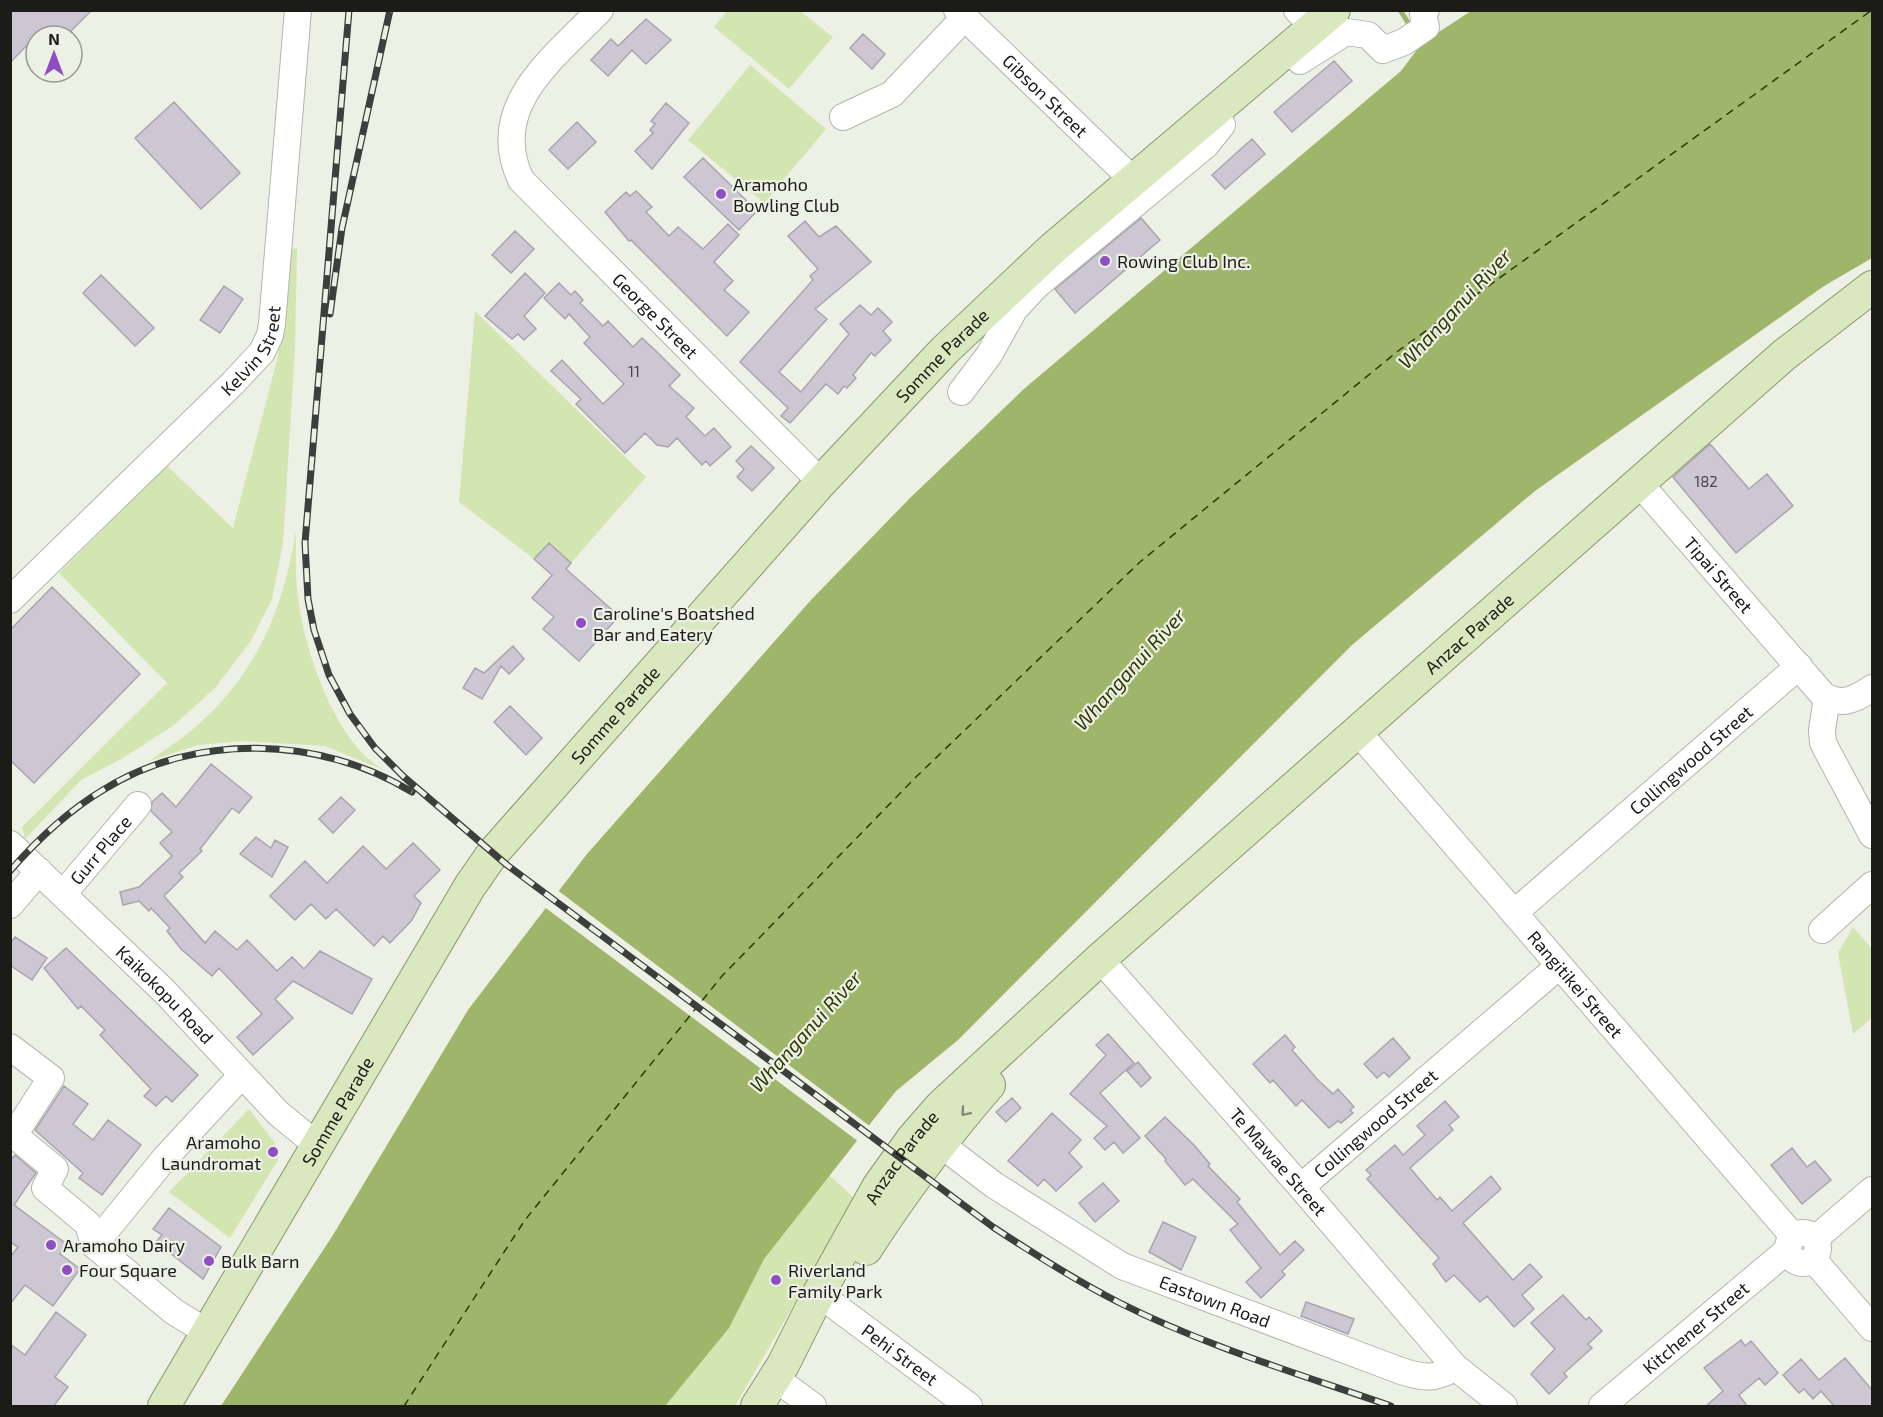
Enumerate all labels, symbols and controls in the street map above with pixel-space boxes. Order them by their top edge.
north arrow [24,24,84,84]
text: N [48,29,60,48]
street label: Gibson Street [998,49,1093,142]
place label: Aramoho Bowling Club [733,173,840,216]
marker: Aramoho Bowling Club [714,187,728,201]
water label: Whanganui River [1392,242,1516,373]
place label: Rowing Club Inc. [1117,250,1250,272]
marker: Rowing Club Inc. [1098,254,1112,268]
street label: George Street [608,268,703,363]
street label: Somme Parade [891,304,993,407]
street label: Kelvin Street [216,305,284,400]
house number: 11 [628,362,640,380]
house number: 182 [1694,472,1718,490]
street label: Tipai Street [1680,532,1758,617]
street label: Anzac Parade [1420,588,1518,678]
place label: Caroline's Boatshed Bar and Eatery [593,602,755,645]
water label: Whanganui River [1068,603,1191,735]
marker: Caroline's Boatshed Bar and Eatery [574,616,588,630]
street label: Somme Parade [566,661,664,768]
street label: Collingwood Street [1625,700,1757,819]
street label: Gurr Place [65,810,136,889]
street label: Rangitikei Street [1523,926,1628,1042]
street label: Kaikokopu Road [112,940,218,1048]
water label: Whanganui River [744,965,867,1097]
street label: Somme Parade [297,1053,378,1170]
street label: Collingwood Street [1309,1064,1442,1182]
street label: Te Mawae Street [1225,1103,1332,1220]
one-way arrow [961,1105,972,1116]
street label: Anzac Parade [860,1106,943,1208]
place label: Aramoho Laundromat [161,1131,261,1174]
marker: Aramoho Laundromat [266,1145,280,1159]
place label: Aramoho Dairy [63,1234,185,1256]
marker: Aramoho Dairy [44,1238,58,1252]
place label: Bulk Barn [221,1250,299,1272]
marker: Bulk Barn [202,1254,216,1268]
place label: Four Square [79,1259,177,1281]
place label: Riverland Family Park [788,1259,882,1302]
marker: Four Square [60,1263,74,1277]
street label: Eastown Road [1156,1270,1274,1332]
marker: Riverland Family Park [769,1273,783,1287]
street label: Kitchener Street [1638,1277,1753,1378]
street label: Pehi Street [858,1319,942,1390]

